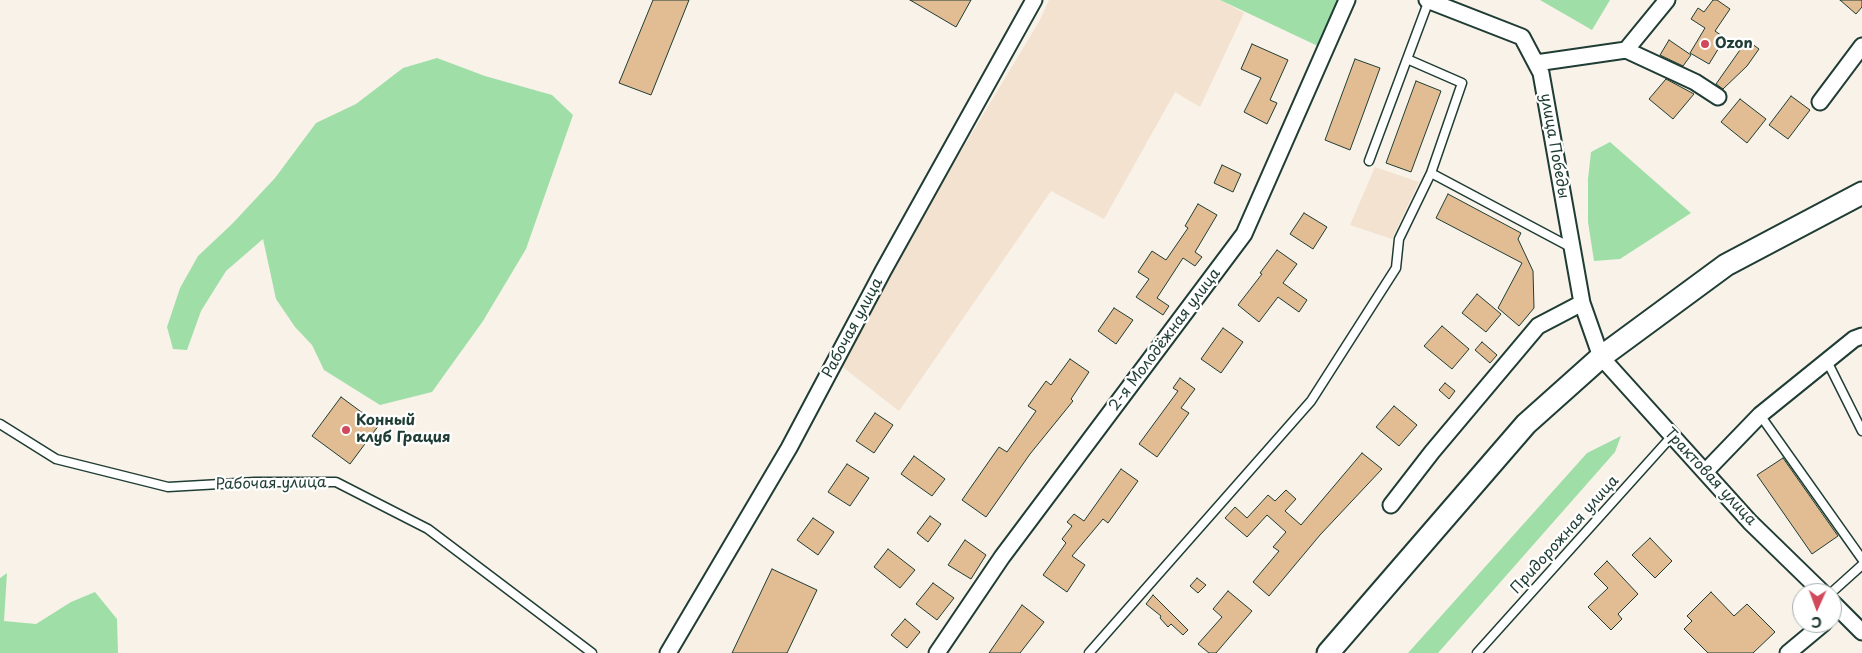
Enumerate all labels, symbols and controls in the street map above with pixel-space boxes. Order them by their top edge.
place label: Ozon [1715,35,1753,53]
marker: Ozon [1699,38,1711,50]
street label: улица Победы [1536,92,1572,200]
street label: 2-я Молодёжная улица [1106,265,1224,415]
street label: Рабочая улица [819,275,887,381]
place label: Конный клуб Грация [356,412,450,447]
marker: Конный клуб Грация [340,424,352,436]
street label: Трактовая улица [1660,424,1760,530]
street label: Придорожная улица [1507,472,1623,598]
street label: Рабочая улица [216,474,326,494]
north arrow [1792,583,1842,633]
text: С [1811,612,1822,633]

